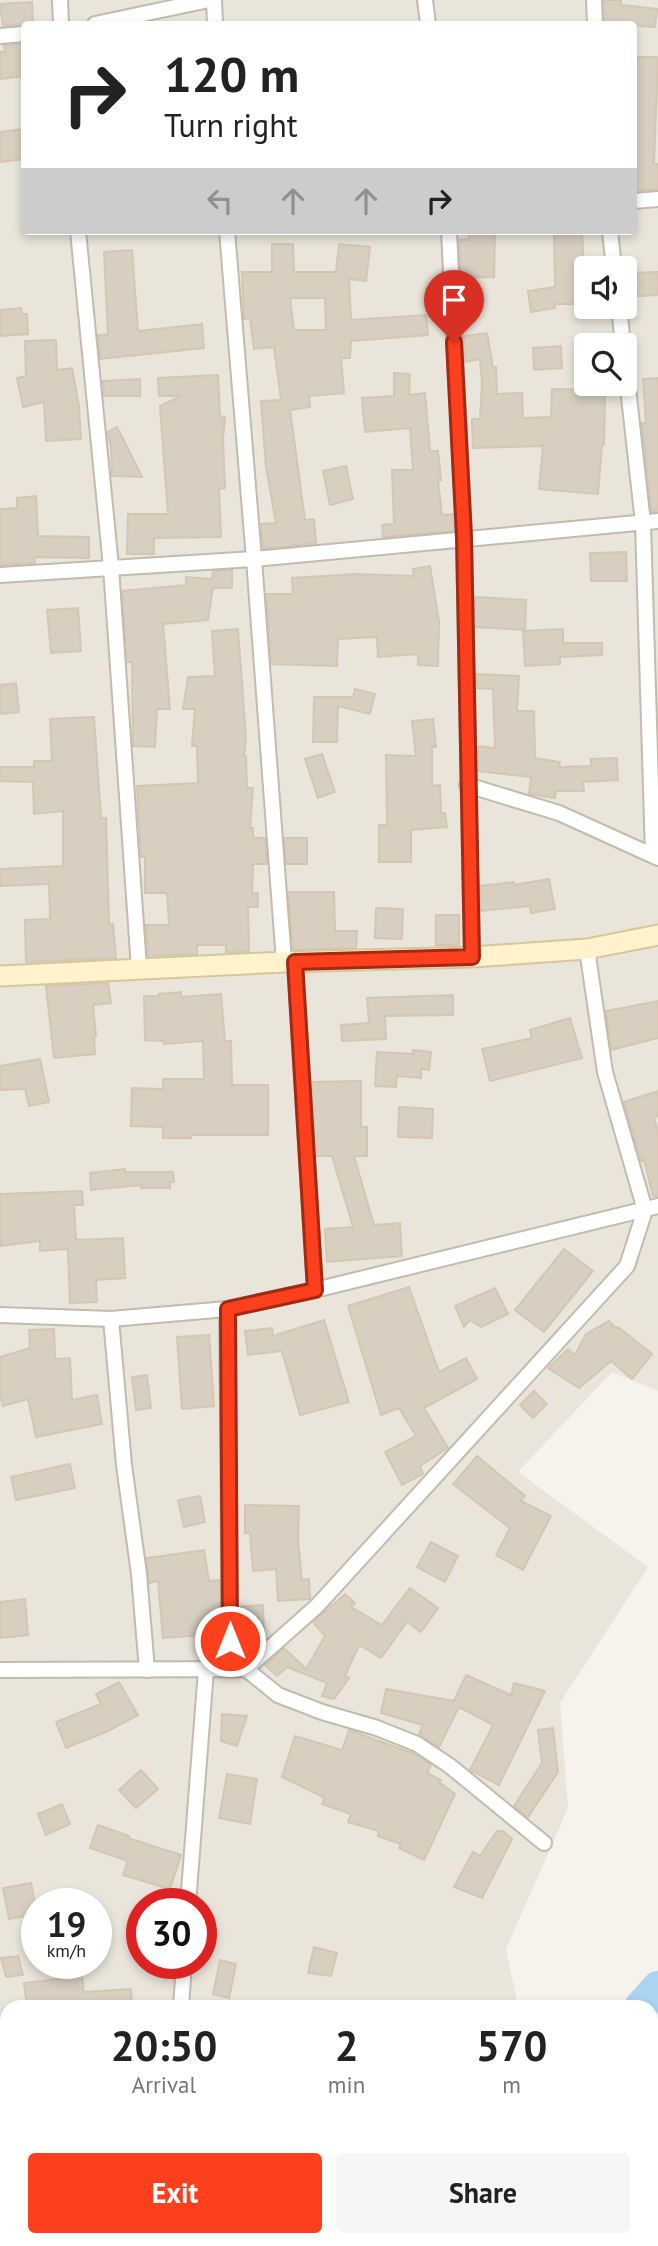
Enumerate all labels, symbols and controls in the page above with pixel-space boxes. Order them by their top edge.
text: 120 m [164,42,299,106]
icon: right [49,49,140,140]
text: Turn right [164,104,298,146]
icon: left [201,182,239,220]
icon: ahead [274,182,312,220]
icon: ahead [347,182,385,220]
icon: right [420,182,458,220]
map controls [574,256,637,396]
button: sound [574,256,637,319]
pin [424,270,484,342]
icon: arrive [435,281,473,319]
button: search [574,333,637,396]
position arrow [193,1604,267,1678]
speed limit sign: 30 [126,1888,217,1979]
text: 19 [47,1901,86,1947]
text: km/h [47,1939,86,1962]
text: 20:50 [111,2018,217,2073]
text: 2 [335,2018,358,2073]
text: 570 [476,2018,547,2073]
text: Arrival [132,2070,196,2099]
text: min [328,2070,365,2099]
text: m [502,2070,521,2099]
button: Exit [28,2153,322,2233]
button: Share [336,2153,630,2233]

